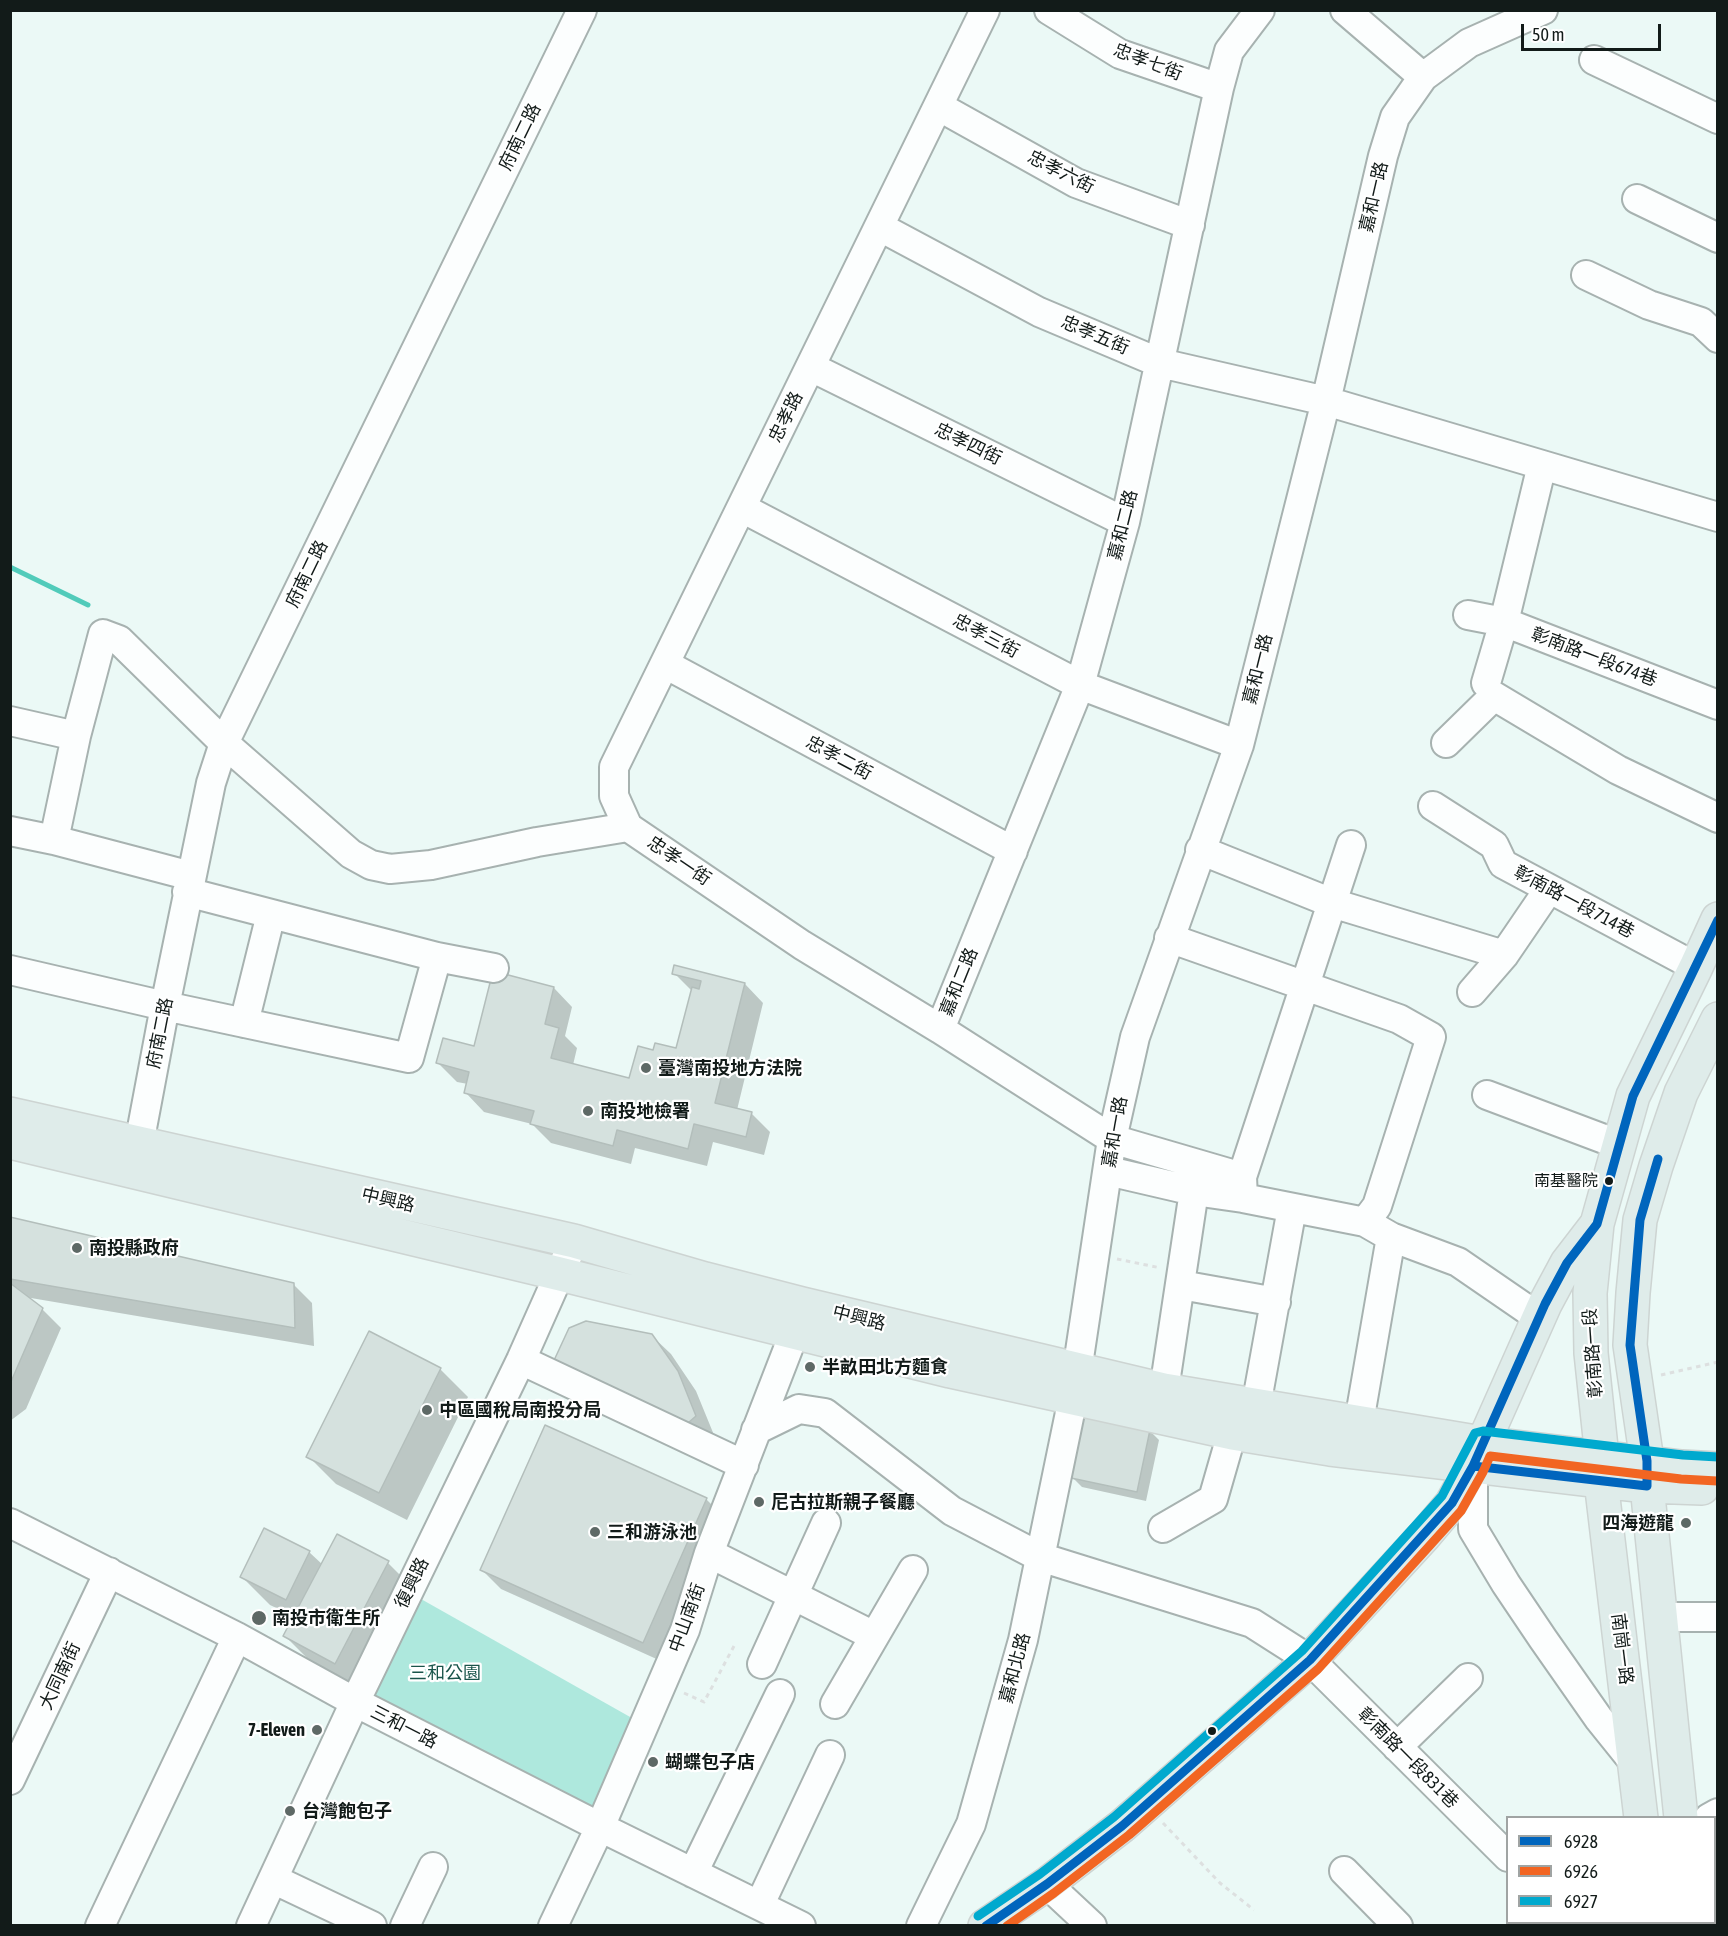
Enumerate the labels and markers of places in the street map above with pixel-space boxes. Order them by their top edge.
place label: 臺灣南投地方法院 [658,1057,802,1079]
marker: 臺灣南投地方法院 [639,1061,653,1075]
place label: 南投地檢署 [600,1100,690,1122]
marker: 南投地檢署 [581,1104,595,1118]
place label: 南基醫院 [1534,1171,1598,1191]
marker: 南基醫院 [1603,1175,1615,1187]
place label: 南投縣政府 [89,1237,179,1259]
marker: 南投縣政府 [70,1241,84,1255]
place label: 半畝田北方麵食 [822,1356,948,1378]
marker: 半畝田北方麵食 [803,1360,817,1374]
place label: 中區國稅局南投分局 [439,1399,601,1421]
marker: 中區國稅局南投分局 [420,1403,434,1417]
place label: 尼古拉斯親子餐廳 [771,1491,915,1513]
marker: 尼古拉斯親子餐廳 [752,1495,766,1509]
place label: 四海遊龍 [1602,1512,1674,1534]
marker: 四海遊龍 [1679,1516,1693,1530]
place label: 三和游泳池 [607,1521,697,1543]
marker: 三和游泳池 [588,1525,602,1539]
place label: 南投市衛生所 [272,1607,380,1629]
marker: 南投市衛生所 [250,1609,268,1627]
place label: 7-Eleven [248,1719,305,1741]
marker: 7-Eleven [310,1723,324,1737]
unlabelled marker [1206,1725,1218,1737]
place label: 蝴蝶包子店 [665,1751,755,1773]
marker: 蝴蝶包子店 [646,1755,660,1769]
place label: 台灣飽包子 [302,1800,392,1822]
marker: 台灣飽包子 [283,1804,297,1818]

